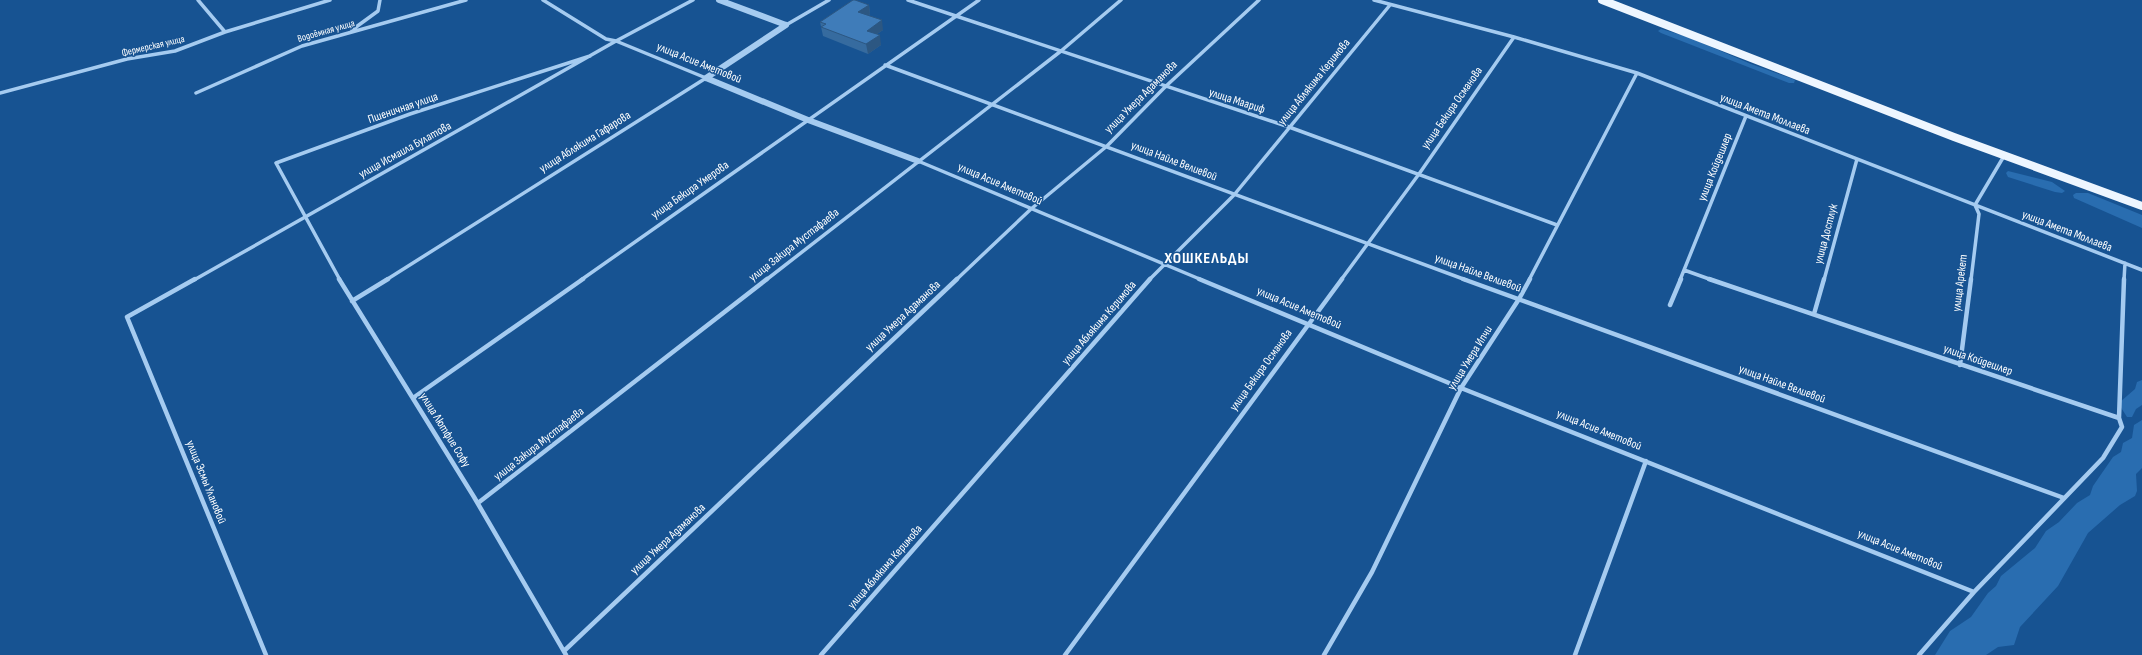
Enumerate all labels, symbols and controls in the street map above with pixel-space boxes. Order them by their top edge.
street label: Водоёмная улица [296,17,356,45]
street label: Фермерская улица [120,33,186,59]
street label: улица Аблякима Керимова [1275,36,1354,128]
street label: улица Асие Аметовой [654,39,744,87]
street label: улица Умера Адаманова [1101,57,1181,137]
street label: улица Бекира Османова [1418,64,1486,152]
street label: улица Маариф [1207,85,1267,117]
street label: Пшеничная улица [366,89,440,127]
street label: улица Амета Моллаева [1718,90,1813,138]
street label: улица Аблякима Гафарова [537,108,634,176]
street label: улица Исмаила Булатова [356,118,454,182]
street label: улица Койдешлер [1695,131,1735,203]
street label: улица Найле Велиевой [1129,138,1219,184]
street label: улица Бекира Умерова [648,157,732,222]
street label: улица Асие Аметовой [955,159,1045,209]
street label: улица Достлук [1811,202,1841,266]
street label: улица Закира Мустафаева [746,205,842,285]
street label: улица Амета Моллаева [2020,207,2115,255]
district label: ХОШКЕЛЬДЫ [1164,249,1249,268]
street label: улица Найле Велиевой [1433,250,1523,296]
street label: улица Арекет [1949,253,1971,312]
street label: улица Умера Адаманова [862,277,944,355]
street label: улица Аблякима Керимова [1058,278,1140,368]
street label: улица Асие Аметовой [1254,283,1344,333]
street label: улица Умера Ипчи [1444,323,1496,393]
street label: улица Бекира Османова [1226,326,1296,414]
street label: улица Койдешлер [1942,341,2015,379]
street label: улица Найле Велиевой [1737,361,1827,407]
street label: улица Лютфие Софу [416,390,474,470]
street label: улица Закира Мустафаева [491,404,587,484]
street label: улица Асие Аметовой [1554,406,1644,454]
street label: улица Эсмы Улановой [182,438,230,526]
street label: улица Умера Адаманова [627,500,709,578]
street label: улица Аблякима Керимова [844,522,926,612]
street label: улица Асие Аметовой [1855,526,1945,574]

